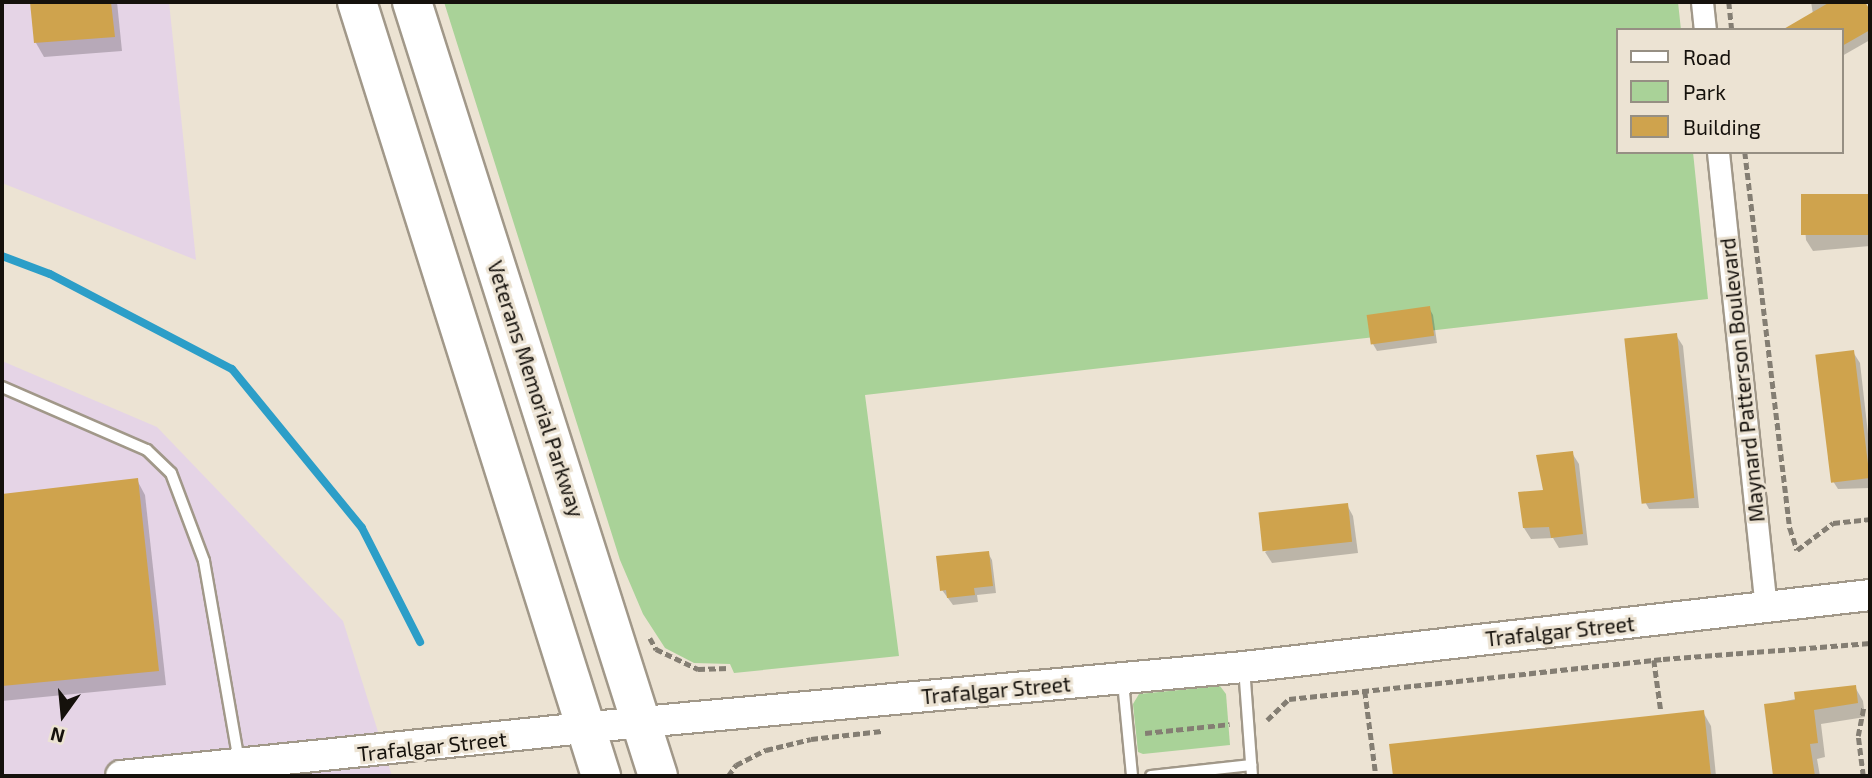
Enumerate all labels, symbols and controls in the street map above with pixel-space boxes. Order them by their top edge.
legend [1616,28,1844,154]
text: Road [1683,44,1731,69]
text: Park [1683,79,1726,104]
text: Building [1683,114,1761,139]
street label: Maynard Patterson Boulevard [1715,237,1769,523]
street label: Veterans Memorial Parkway [482,257,590,521]
street label: Trafalgar Street [1484,611,1636,651]
street label: Trafalgar Street [920,671,1072,709]
north arrow [28,680,98,750]
text: N [48,723,67,749]
street label: Trafalgar Street [356,726,508,766]

